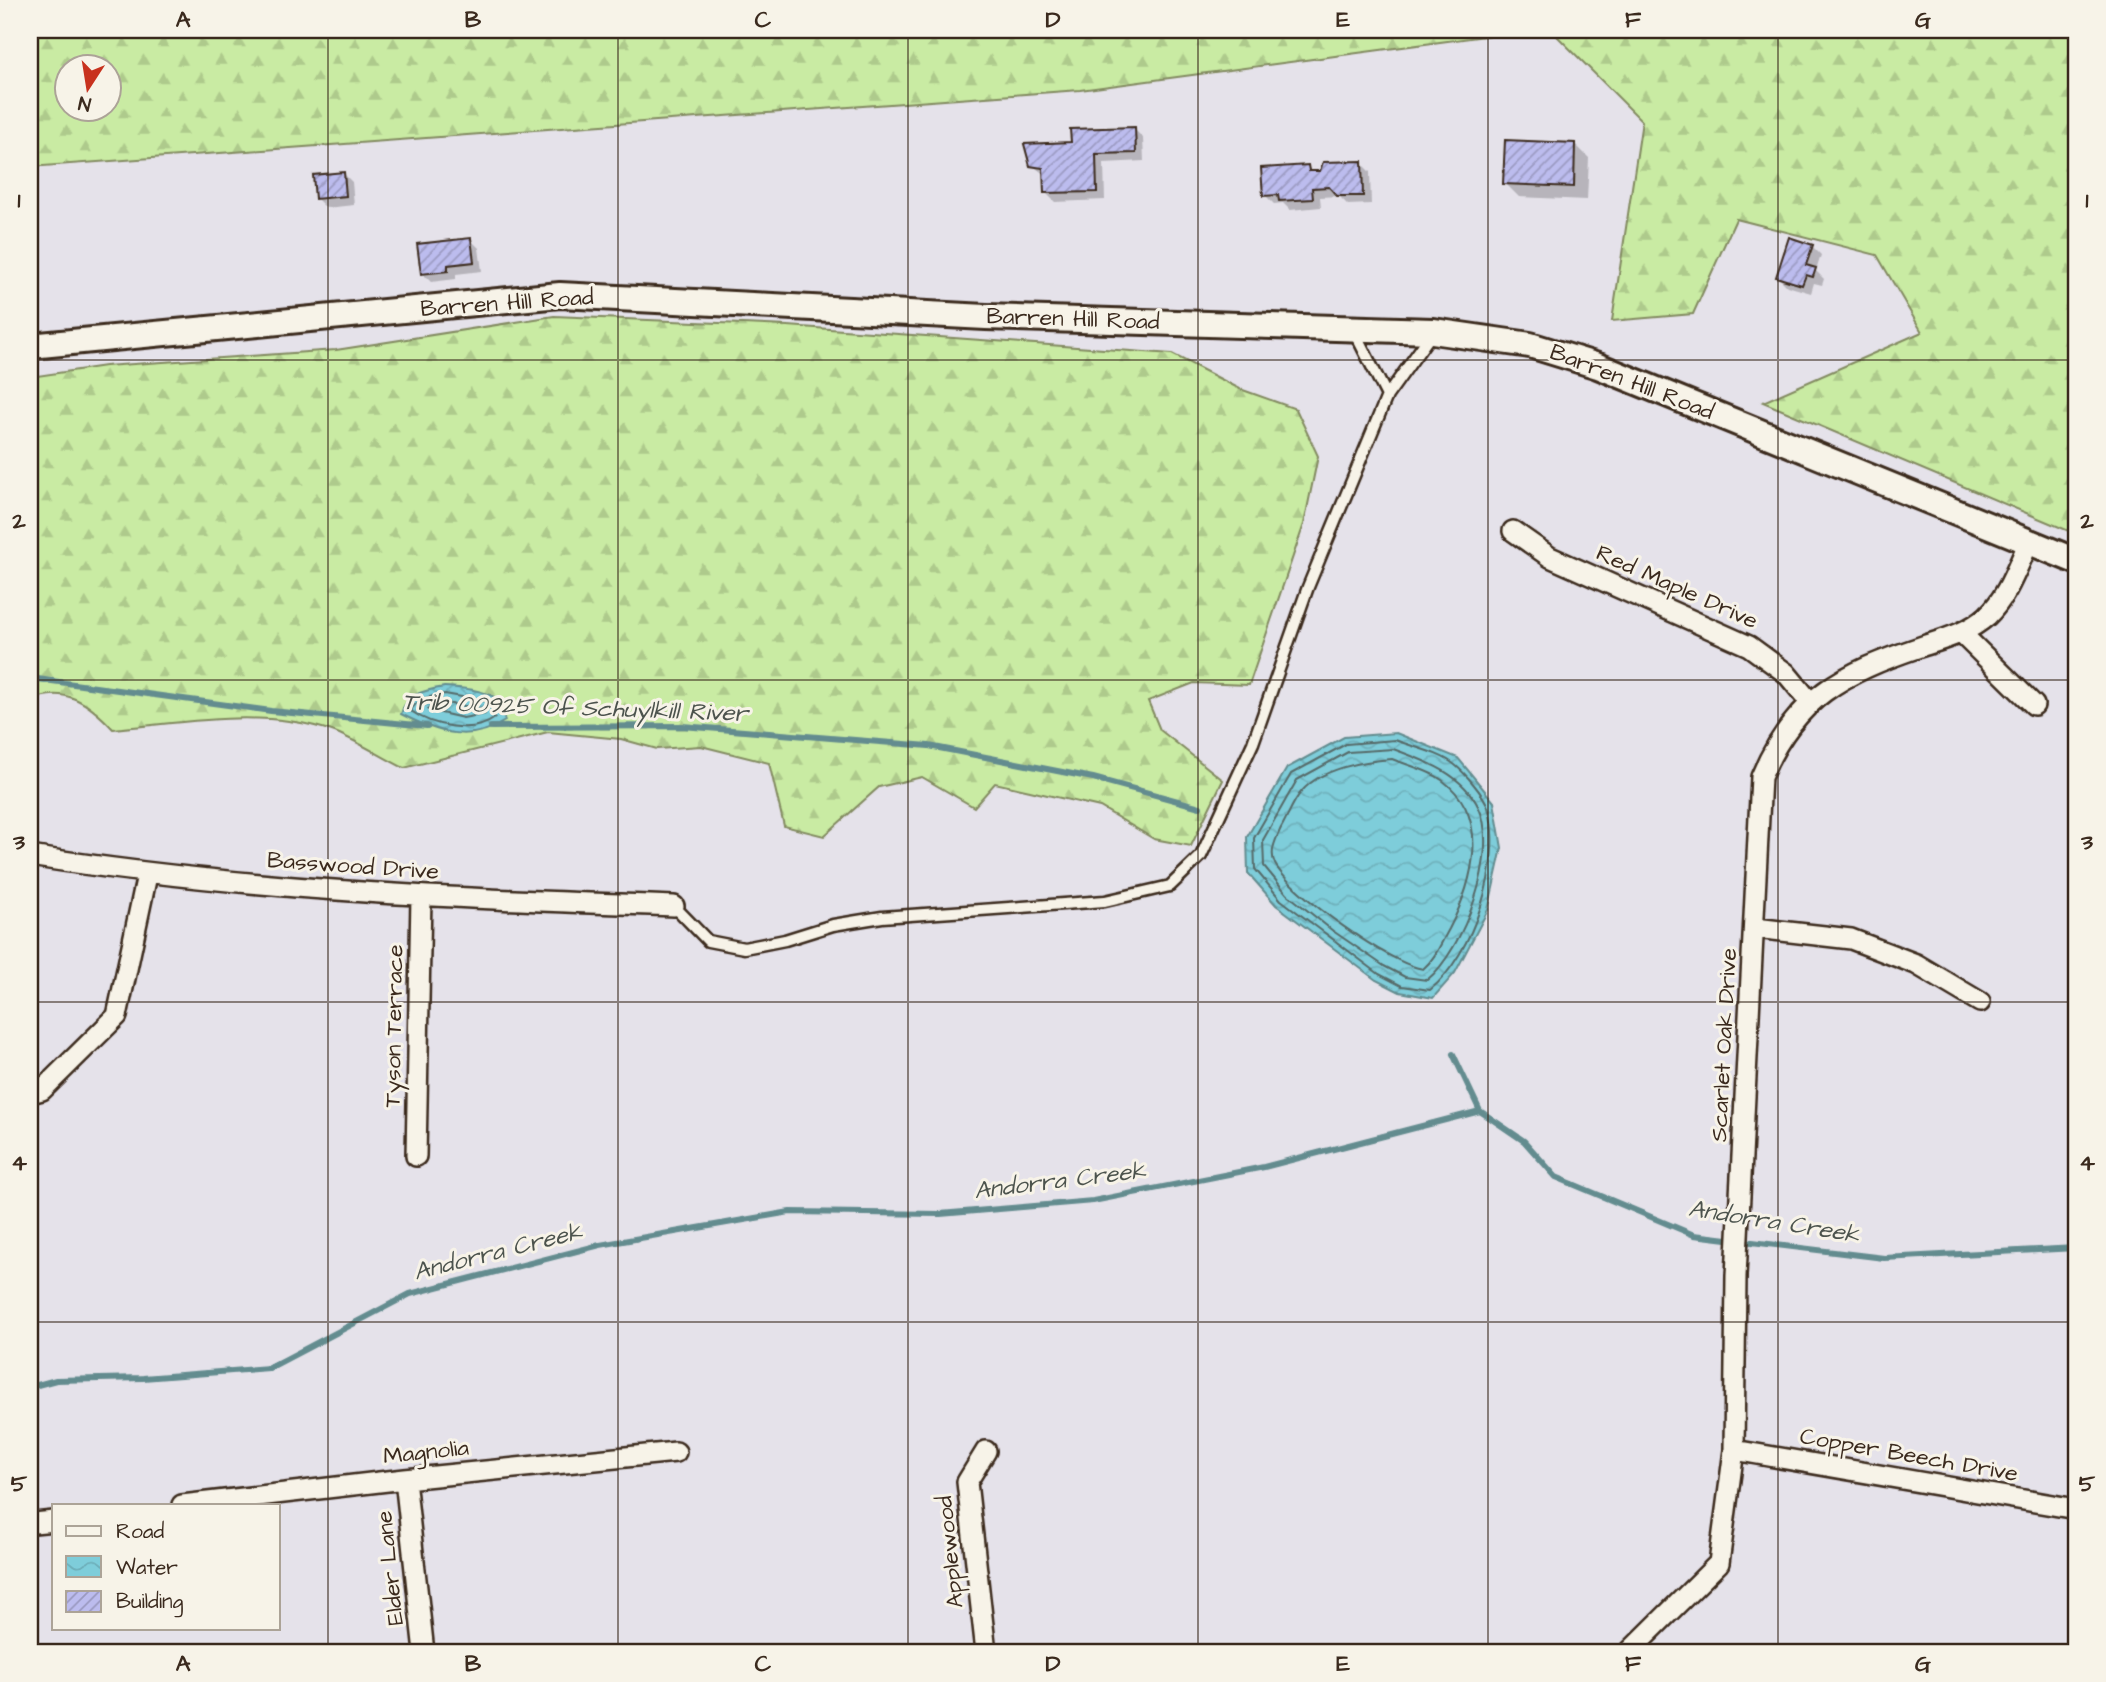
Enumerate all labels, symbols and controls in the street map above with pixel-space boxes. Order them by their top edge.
text: A [176,4,191,36]
text: B [465,4,482,36]
text: C [755,4,772,36]
text: D [1046,4,1061,36]
text: E [1336,4,1350,36]
text: F [1625,4,1642,36]
text: G [1915,4,1931,36]
north arrow [52,52,122,122]
text: N [76,89,93,118]
text: 1 [18,184,21,216]
text: 1 [2086,184,2089,216]
street label: Barren Hill Road [419,281,595,325]
street label: Barren Hill Road [986,300,1160,338]
street label: Barren Hill Road [1545,336,1719,428]
text: 2 [11,505,26,537]
text: 2 [2079,505,2094,537]
street label: Red Maple Drive [1591,537,1763,637]
water label: Trib 00925 Of Schuylkill River [402,685,751,731]
text: 3 [12,826,25,858]
text: 3 [2080,826,2093,858]
street label: Basswood Drive [266,844,440,888]
street label: Tyson Terrace [377,944,412,1108]
street label: Scarlet Oak Drive [1703,947,1745,1143]
text: 4 [11,1147,27,1179]
text: 4 [2079,1147,2095,1179]
water label: Andorra Creek [972,1153,1149,1208]
water label: Andorra Creek [1686,1192,1863,1252]
water label: Andorra Creek [410,1214,587,1289]
street label: Copper Beech Drive [1797,1420,2021,1490]
street label: Magnolia [382,1432,471,1473]
text: 5 [11,1468,28,1500]
text: 5 [2079,1468,2096,1500]
street label: Applewood [928,1494,972,1610]
legend [52,1504,280,1630]
street label: Elder Lane [368,1509,412,1627]
text: Road [116,1517,164,1546]
text: Water [116,1553,178,1582]
text: Building [116,1587,184,1618]
text: A [176,1648,191,1680]
text: B [465,1648,482,1680]
text: C [755,1648,772,1680]
text: D [1046,1648,1061,1680]
text: E [1336,1648,1350,1680]
text: F [1625,1648,1642,1680]
text: G [1915,1648,1931,1680]

